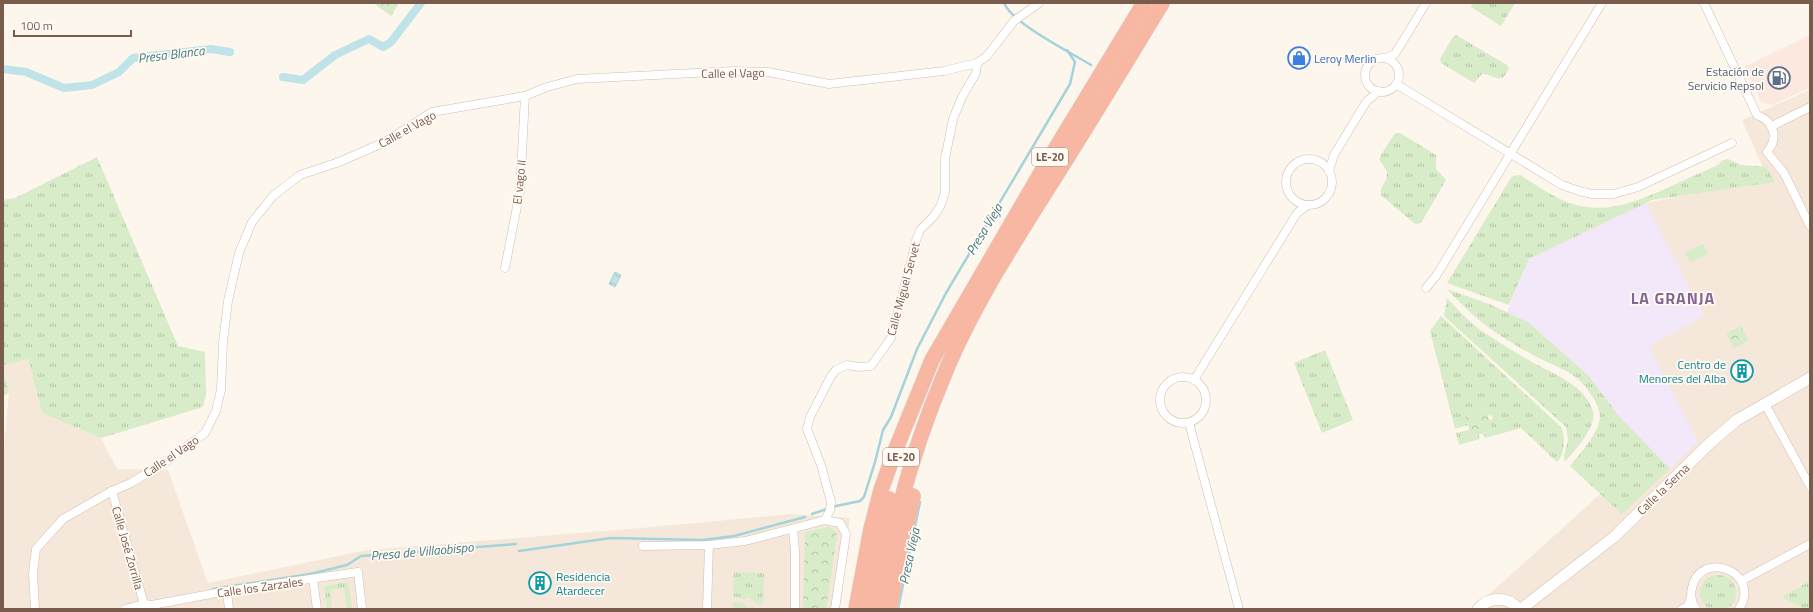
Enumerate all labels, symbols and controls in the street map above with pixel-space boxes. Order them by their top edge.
scale bar [14,12,131,38]
text: 100 m [20,16,53,35]
water label: Presa Blanca [137,40,207,68]
shop icon: Leroy Merlin [1286,45,1312,71]
place label: Leroy Merlin [1314,49,1377,68]
place label: Estación de Servicio Repsol [1688,62,1764,95]
street label: Calle el Vago [701,63,765,83]
fuel station icon: Estación de Servicio Repsol [1766,65,1792,91]
street label: Calle el Vago [375,105,439,153]
road number: LE-20 [1032,148,1068,166]
street label: El vago II [507,159,531,205]
water label: Presa Vieja [961,198,1008,259]
street label: Calle Miguel Servet [881,239,925,338]
district label: LA GRANJA [1631,286,1715,310]
place label: Centro de Menores del Alba [1639,355,1726,388]
building icon: Centro de Menores del Alba [1729,358,1755,384]
street label: Calle el Vago [139,430,203,482]
road number: LE-20 [883,448,919,466]
street label: Calle la Serna [1632,459,1694,519]
street label: Calle José Zorrilla [107,504,149,592]
water label: Presa Vieja [893,525,925,586]
water label: Presa de Villaobispo [370,536,475,565]
place label: Residencia Atardecer [556,567,610,600]
building icon: Residencia Atardecer [527,570,553,596]
street label: Calle los Zarzales [216,572,305,602]

